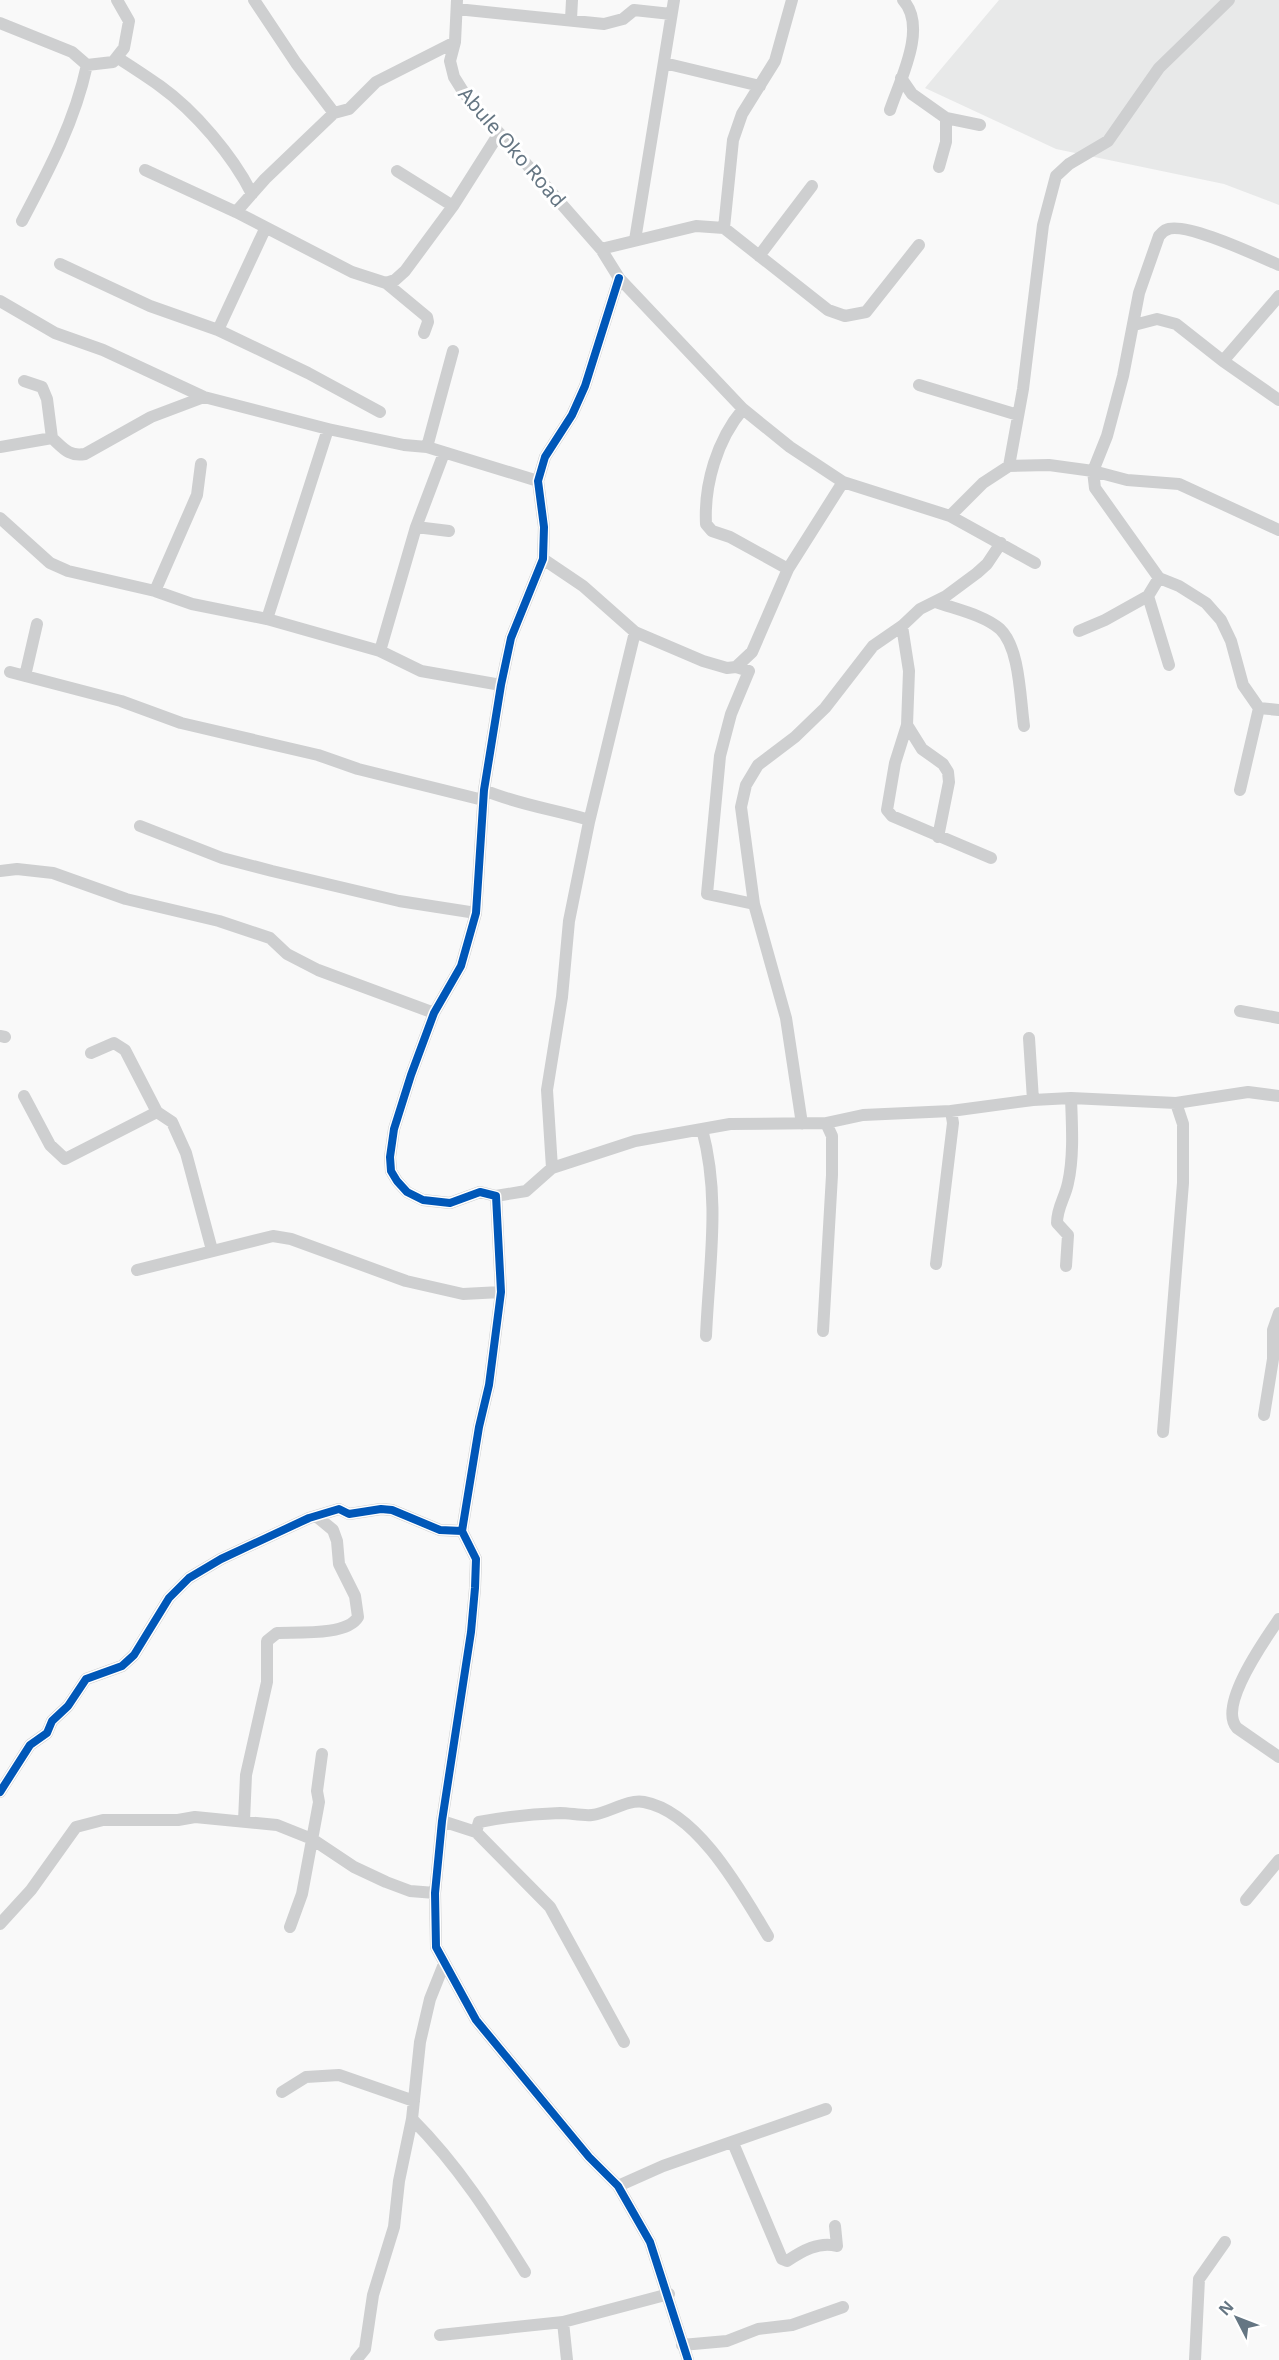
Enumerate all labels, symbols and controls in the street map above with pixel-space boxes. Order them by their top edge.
street label: Abule Oko Road [453,81,572,212]
north arrow [1207,2288,1267,2348]
text: N [1213,2296,1238,2320]

